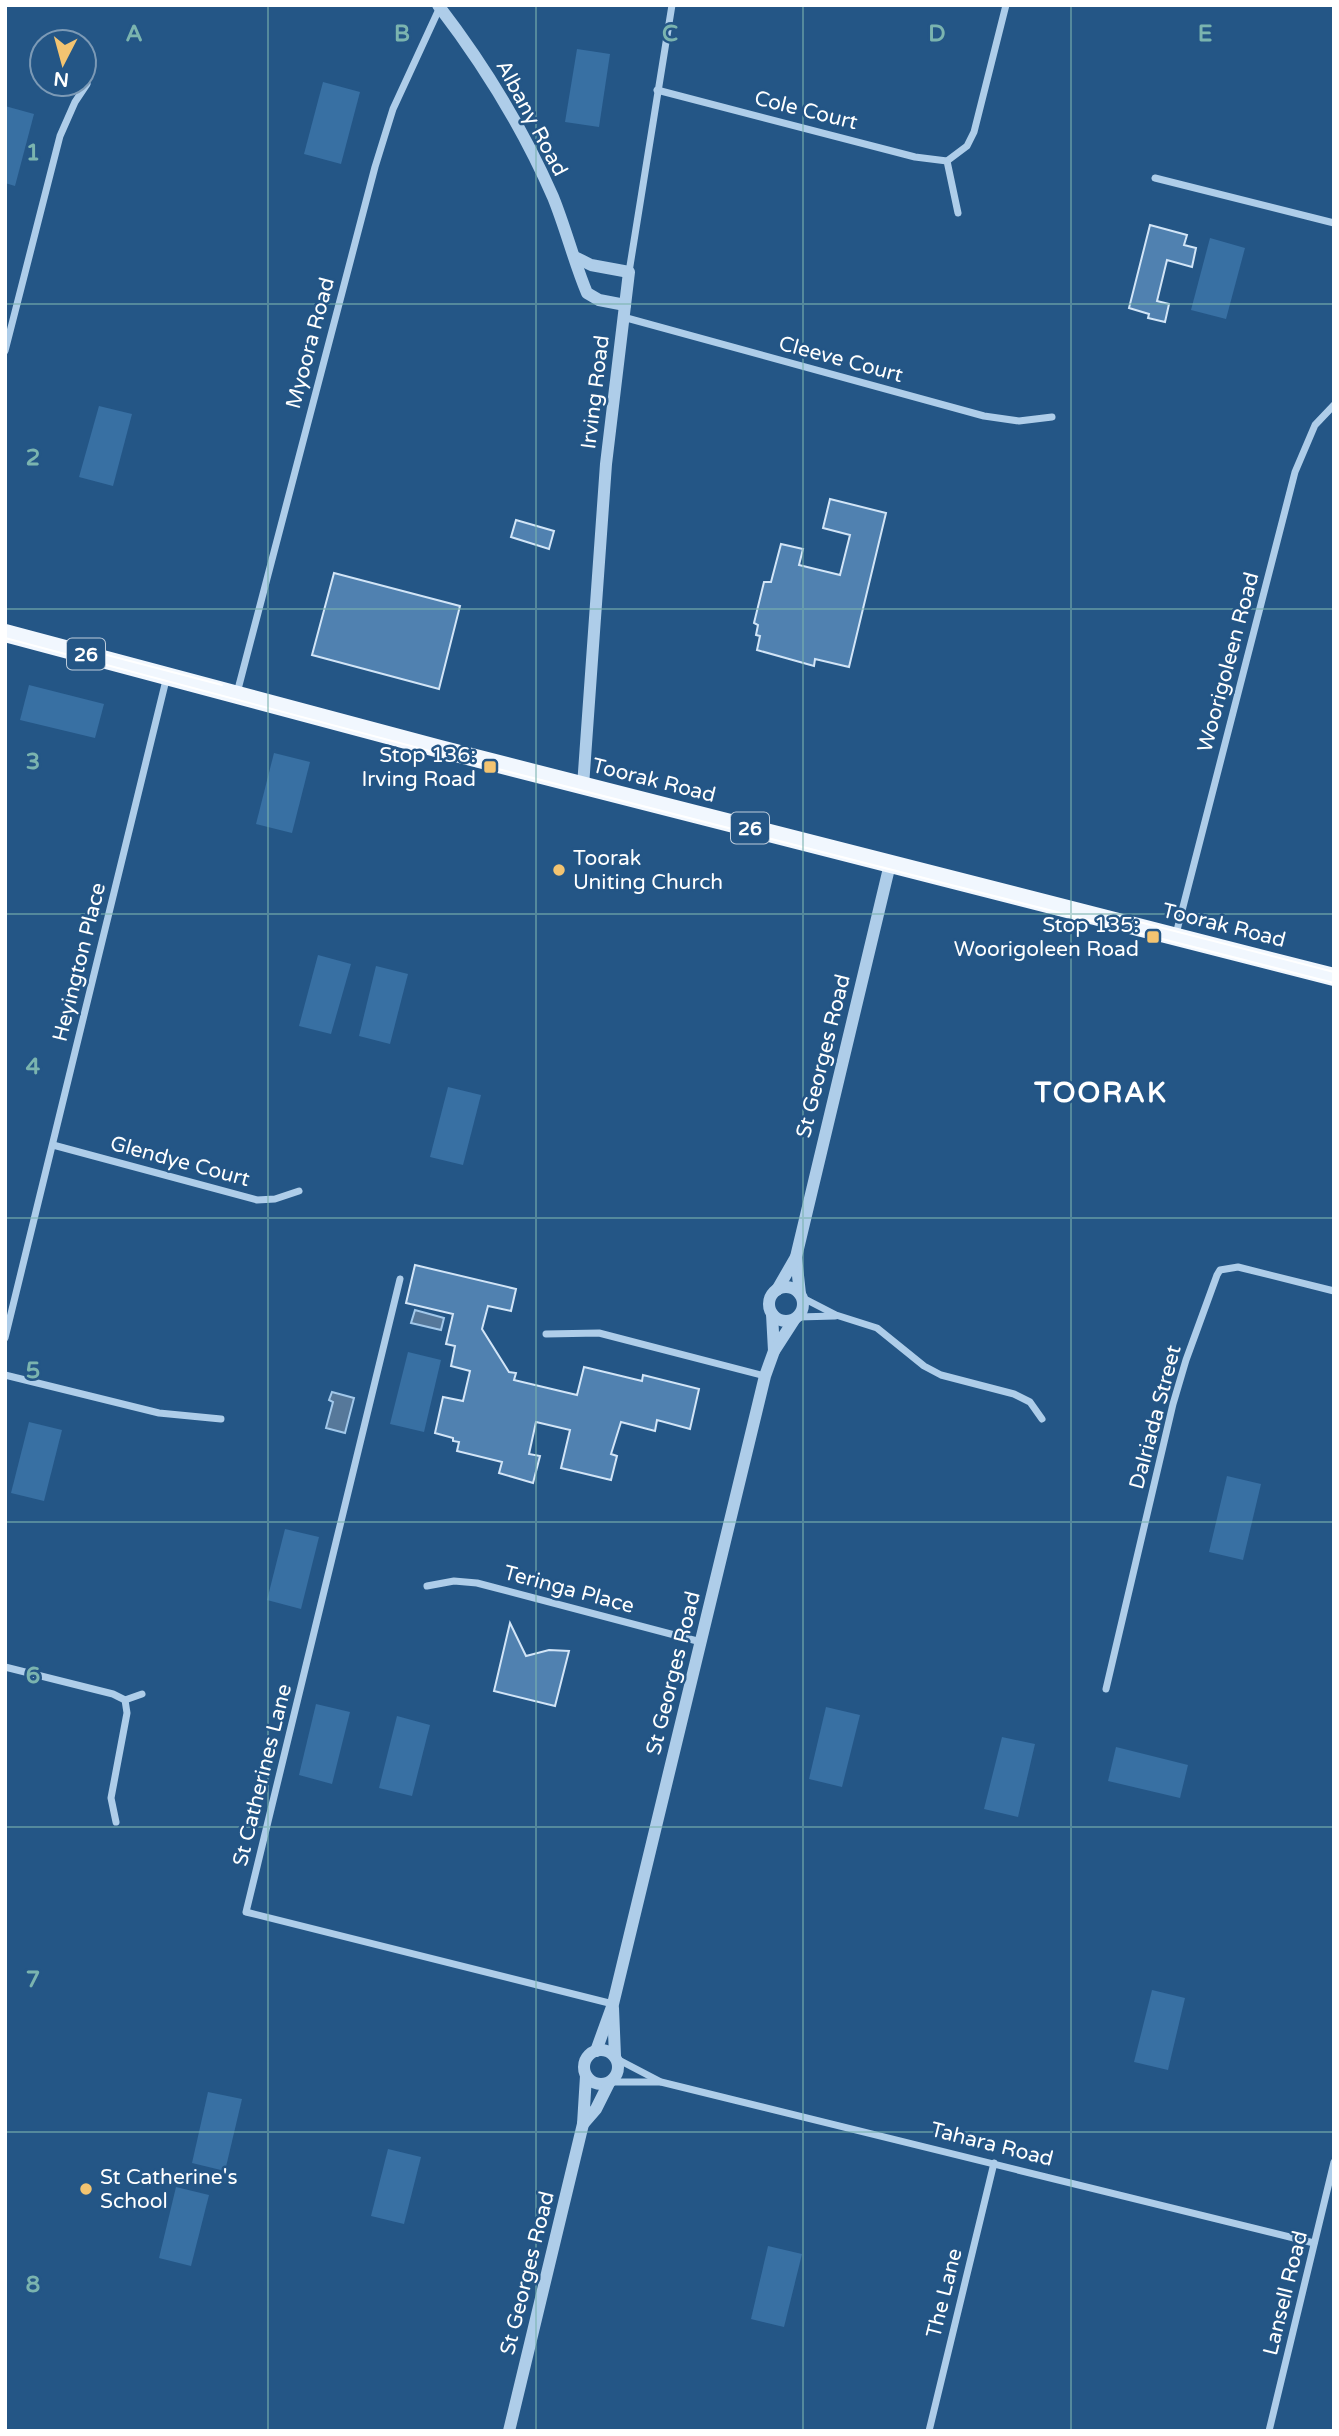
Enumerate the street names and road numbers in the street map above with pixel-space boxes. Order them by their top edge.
street label: Albany Road [490,56,573,181]
street label: Cole Court [752,86,860,135]
street label: Myoora Road [281,275,340,411]
street label: Cleeve Court [776,331,906,388]
street label: Irving Road [576,334,615,450]
street label: Woorigoleen Road [1192,569,1265,755]
road number: 26 [67,638,105,670]
street label: Toorak Road [589,753,718,808]
road number: 26 [731,813,769,844]
street label: Heyington Place [48,880,111,1044]
street label: Toorak Road [1159,898,1288,953]
street label: St Georges Road [791,972,856,1140]
street label: Glendye Court [107,1131,252,1192]
street label: Dalriada Street [1124,1342,1187,1492]
street label: Teringa Place [501,1560,637,1619]
street label: St Georges Road [641,1589,706,1757]
street label: St Catherines Lane [228,1681,297,1869]
street label: Tahara Road [928,2117,1056,2172]
street label: St Georges Road [495,2189,560,2357]
street label: Lansell Road [1258,2228,1313,2358]
street label: The Lane [921,2246,968,2340]

